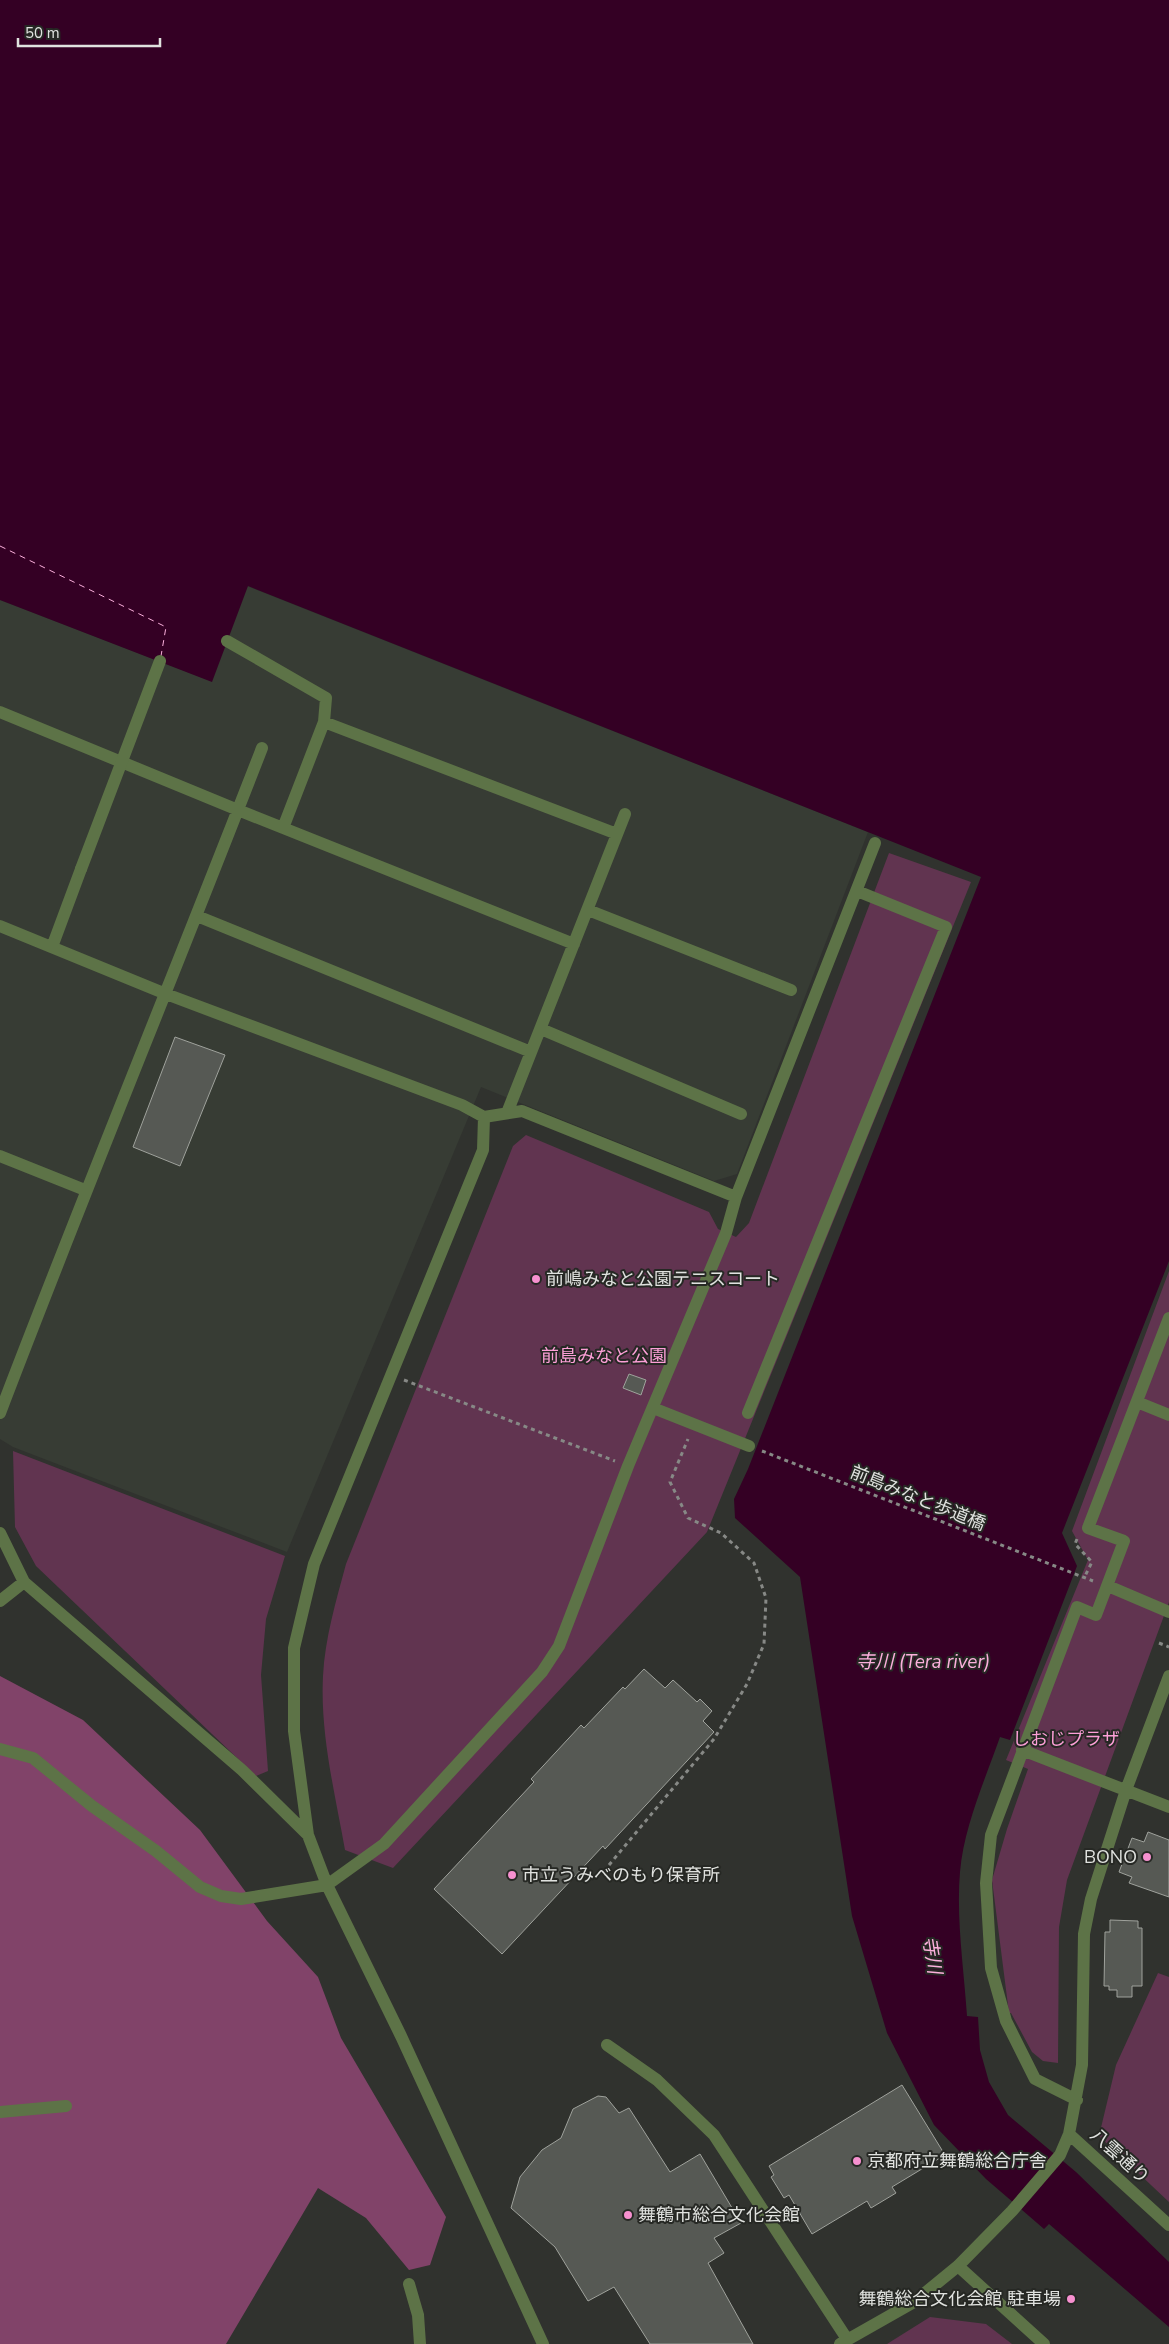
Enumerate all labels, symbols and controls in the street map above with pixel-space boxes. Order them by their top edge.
scale bar [18,15,160,47]
text: 50 m [25,23,60,43]
place label: 前嶋みなと公園テニスコート [546,1267,780,1291]
marker: 前嶋みなと公園テニスコート [530,1273,542,1285]
park label: 前島みなと公園 [541,1344,667,1368]
street label: 前島みなと歩道橋 [847,1460,989,1536]
water label: 寺川 (Tera river) [856,1649,990,1675]
park label: しおじプラザ [1012,1727,1120,1751]
place label: BONO [1084,1845,1137,1869]
marker: BONO [1141,1851,1153,1863]
place label: 市立うみべのもり保育所 [522,1863,720,1887]
marker: 市立うみべのもり保育所 [506,1869,518,1881]
water label: 寺川 [916,1934,948,1978]
street label: 八雲通り [1085,2123,1155,2189]
place label: 京都府立舞鶴総合庁舎 [867,2149,1047,2173]
marker: 京都府立舞鶴総合庁舎 [851,2155,863,2167]
place label: 舞鶴市総合文化会館 [638,2203,800,2227]
marker: 舞鶴市総合文化会館 [622,2209,634,2221]
place label: 舞鶴総合文化会館 駐車場 [858,2287,1061,2311]
marker: 舞鶴総合文化会館 駐車場 [1065,2293,1077,2305]

